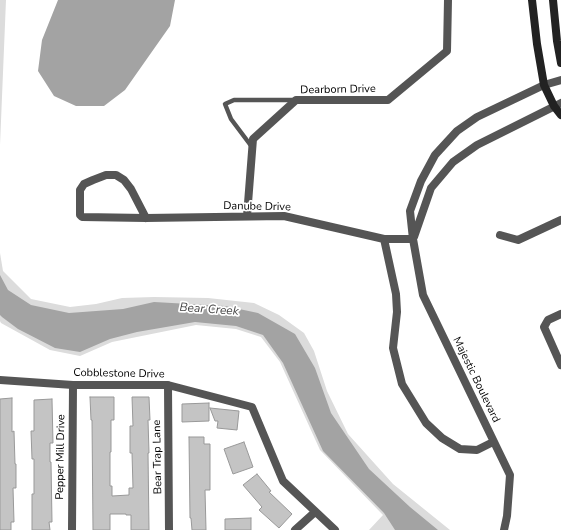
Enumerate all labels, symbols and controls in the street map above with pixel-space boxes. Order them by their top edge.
street label: Dearborn Drive [300,83,376,97]
street label: Danube Drive [223,200,291,214]
water label: Bear Creek [179,301,239,319]
street label: Majestic Boulevard [450,335,502,425]
street label: Cobblestone Drive [73,367,165,381]
street label: Pepper Mill Drive [54,414,68,500]
street label: Bear Trap Lane [151,420,165,494]

